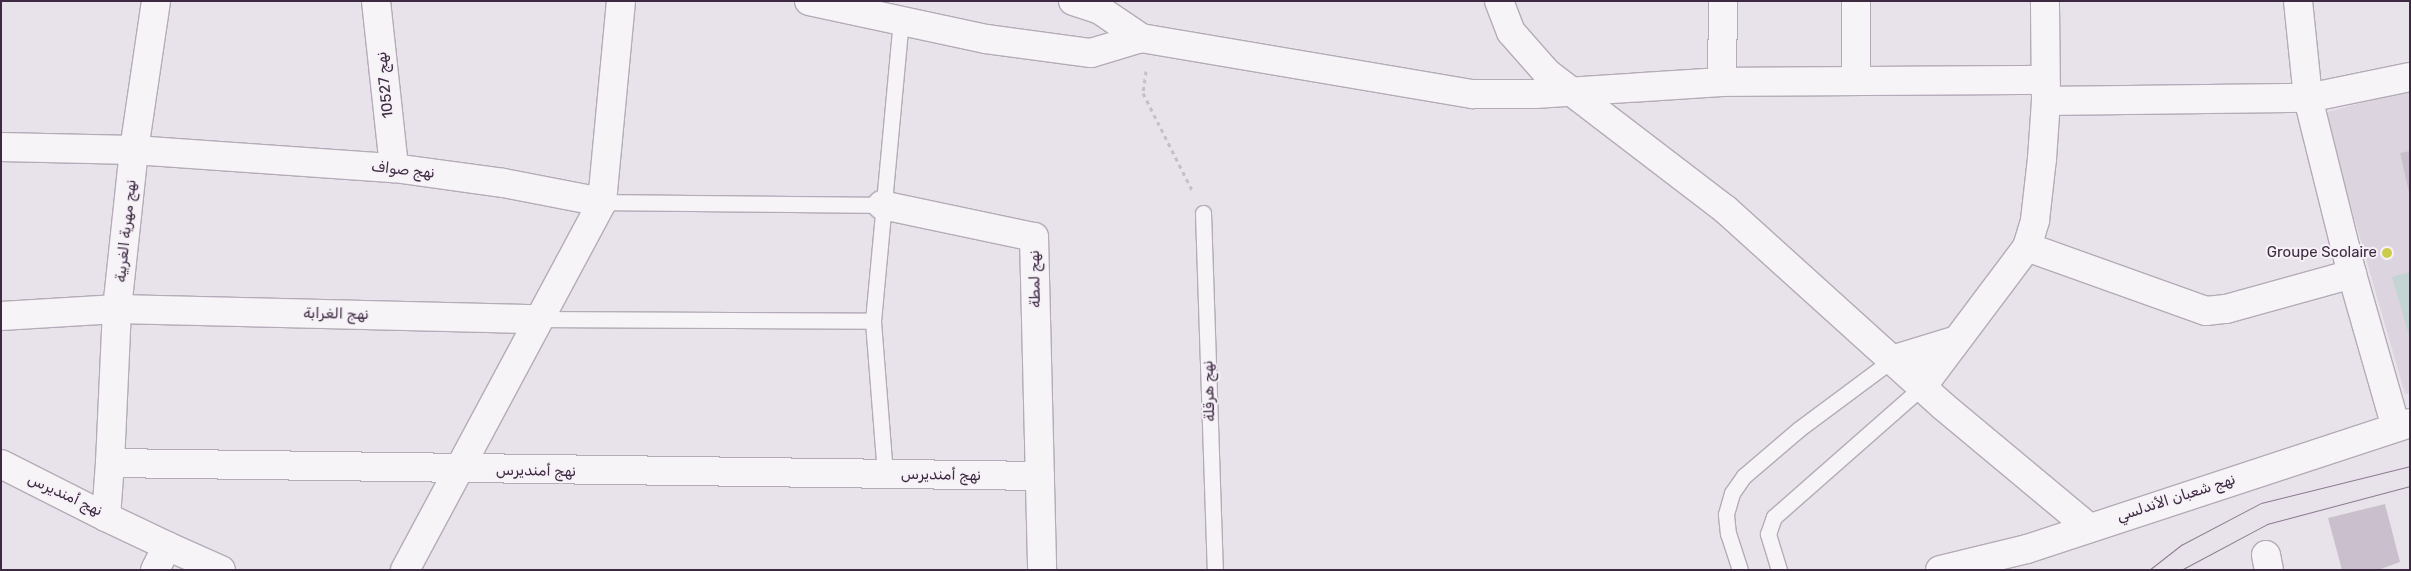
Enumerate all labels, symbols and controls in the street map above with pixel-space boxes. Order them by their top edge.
street label: نهج 10527 [373,51,397,119]
street label: نهج صواف [370,158,436,182]
street label: نهج مهرية الغربية [112,179,140,283]
place label: Groupe Scolaire [2267,244,2377,262]
marker: Groupe Scolaire [2381,247,2393,259]
street label: نهج لمطة [1025,250,1045,308]
street label: نهج الغرابة [303,304,369,324]
street label: نهج هرقلة [1199,360,1219,422]
street label: نهج أمنديرس [496,461,576,481]
street label: نهج أمنديرس [901,465,981,485]
street label: نهج أمنديرس [25,470,105,520]
street label: نهج شعبان الأندلسي [2114,470,2238,526]

